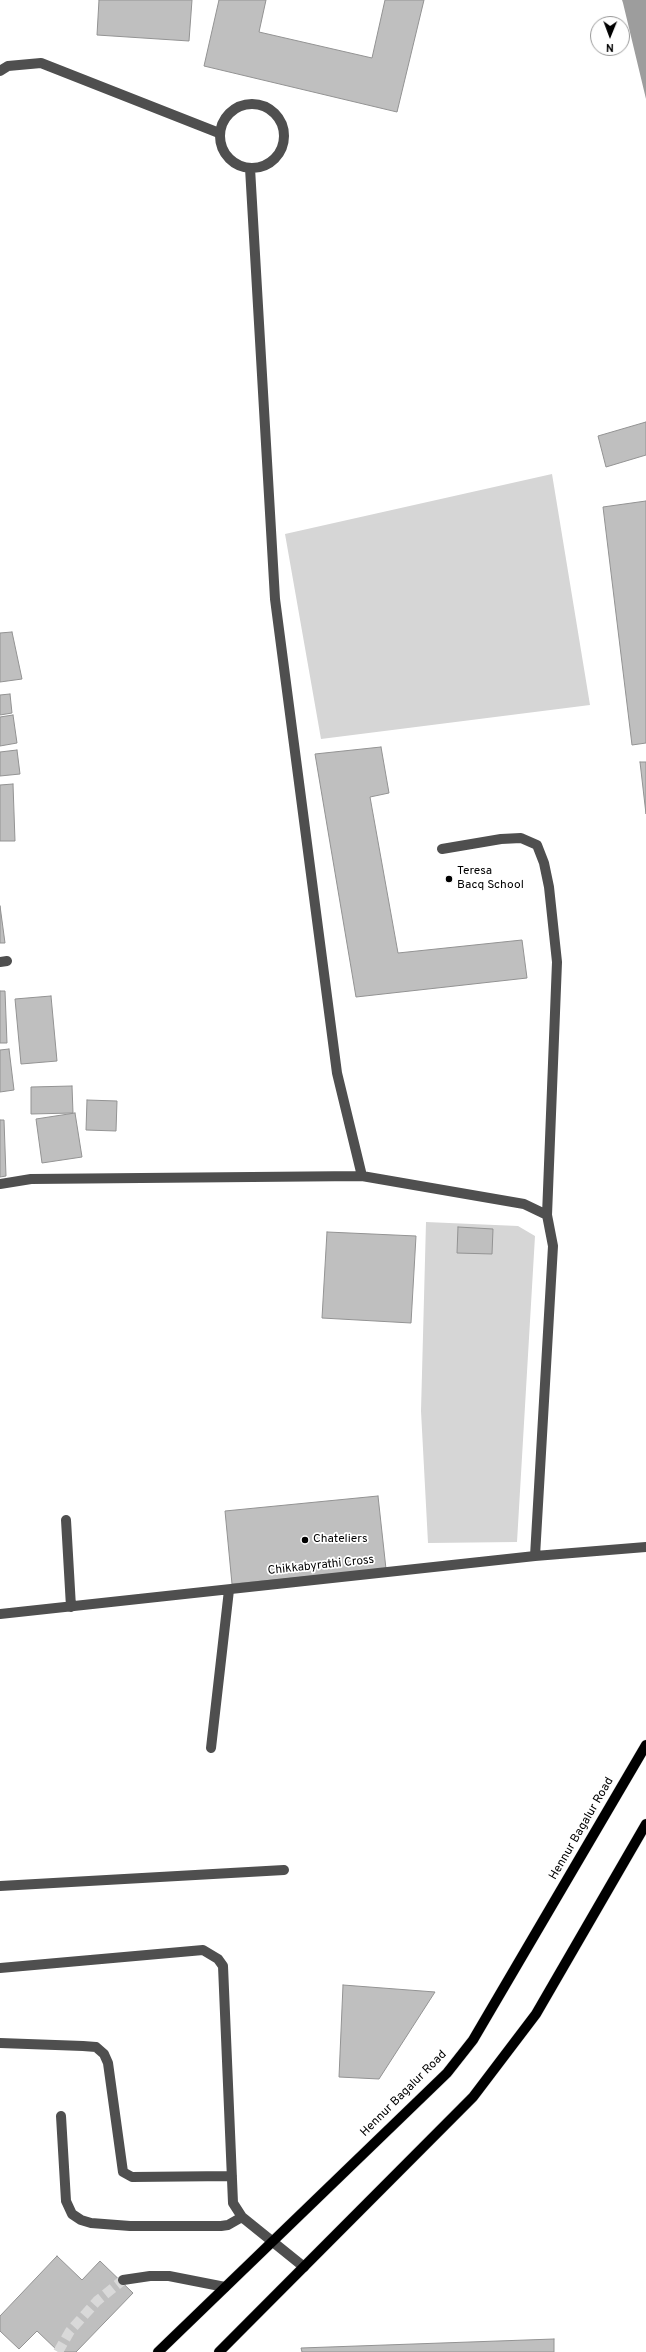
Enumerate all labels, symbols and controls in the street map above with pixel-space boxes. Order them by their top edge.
north arrow [590,16,630,56]
text: N [606,40,614,54]
place label: Teresa Bacq School [457,865,524,893]
marker: Teresa Bacq School [444,874,454,884]
place label: Chateliers [313,1533,368,1547]
marker: Chateliers [300,1535,310,1545]
street label: Chikkabyrathi Cross [267,1553,375,1579]
street label: Hennur Bagalur Road [547,1775,617,1883]
street label: Hennur Bagalur Road [358,2048,450,2140]

